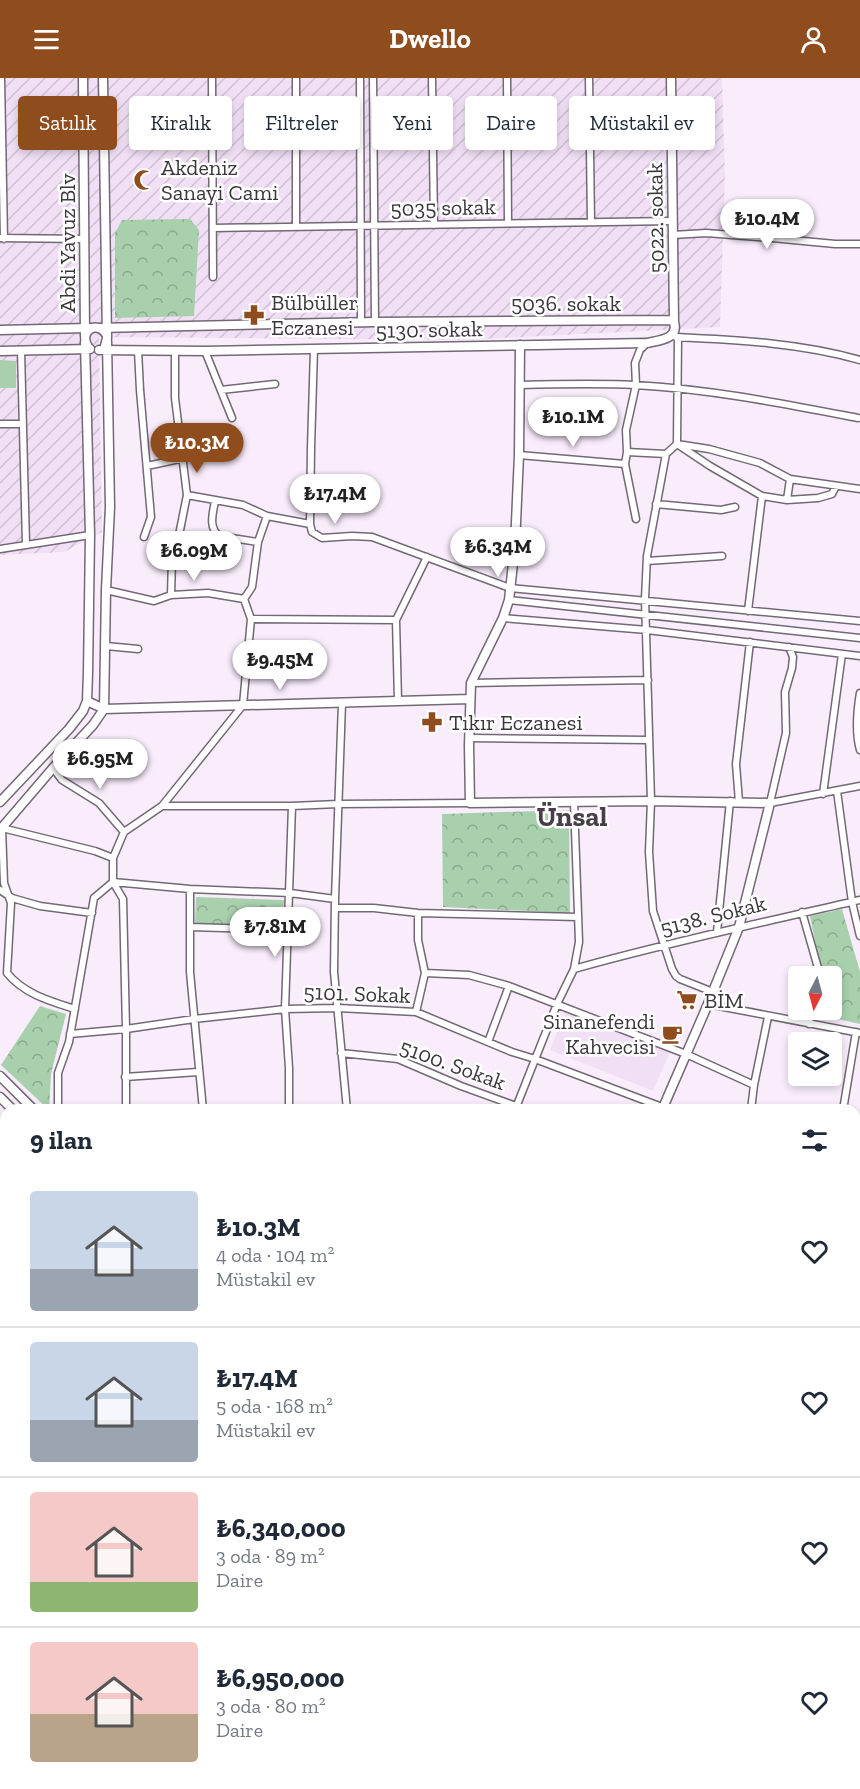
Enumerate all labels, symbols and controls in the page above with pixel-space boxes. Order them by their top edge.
icon: menu [30,23,63,56]
text: Dwello [389,23,471,55]
icon: person [797,23,830,56]
chip: Satılık [18,96,117,150]
chip: Kiralık [129,96,232,150]
chip: Filtreler [244,96,360,150]
chip: Yeni [372,96,453,150]
chip: Daire [465,96,557,150]
chip: Müstakil ev [569,96,715,150]
place label: Akdeniz Sanayi Cami [161,154,279,206]
street label: 5022. sokak [641,162,670,274]
mosque icon: Akdeniz Sanayi Cami [132,168,156,192]
street label: Abdi Yavuz Blv [54,173,81,313]
street label: 5035 sokak [390,193,496,222]
pin: ₺10.4M [718,199,816,250]
text: ₺10.4M [734,206,800,230]
place label: Bülbüller Eczanesi [271,289,358,341]
street label: 5036. sokak [511,290,622,317]
pharmacy icon: Bülbüller Eczanesi [242,303,266,327]
street label: 5130. sokak [375,315,483,344]
pin: ₺10.1M [524,397,622,448]
text: ₺10.1M [542,404,604,428]
pin: ₺10.3M [148,423,246,474]
text: ₺10.3M [165,430,229,454]
pin: ₺17.4M [286,474,384,525]
text: ₺17.4M [304,481,366,505]
pin: ₺6.34M [449,527,547,578]
pin: ₺6.09M [145,531,243,582]
text: ₺6.34M [464,534,532,558]
text: ₺6.09M [160,538,228,562]
pin: ₺9.45M [231,640,329,691]
text: ₺9.45M [246,647,314,671]
place label: Tıkır Eczanesi [449,709,583,736]
pharmacy icon: Tıkır Eczanesi [420,710,444,734]
pin: ₺6.95M [51,739,149,790]
text: ₺6.95M [67,746,133,770]
district label: Ünsal [537,800,607,833]
street label: 5138. Sokak [657,889,769,942]
pin: ₺7.81M [226,907,324,958]
text: ₺7.81M [244,914,306,938]
north arrow [788,966,842,1020]
map controls [788,966,842,1086]
street label: 5101. Sokak [303,978,411,1009]
place label: BİM [704,987,744,1014]
supermarket icon: BİM [675,988,699,1012]
place label: Sinanefendi Kahvecisi [543,1008,655,1060]
cafe icon: Sinanefendi Kahvecisi [660,1022,684,1046]
button: layers [788,1032,842,1086]
street label: 5100. Sokak [396,1033,510,1096]
text: 9 ilan [30,1124,93,1156]
icon: filters [798,1124,831,1157]
text: ₺10.3M [216,1211,300,1243]
icon: home [78,1215,150,1287]
icon: heart [798,1235,831,1268]
text: 4 oda · 104 m² [216,1243,334,1267]
text: Müstakil ev [216,1267,315,1291]
text: ₺17.4M [216,1362,298,1394]
icon: home [78,1366,150,1438]
icon: heart [798,1386,831,1419]
text: 5 oda · 168 m² [216,1394,333,1418]
text: Müstakil ev [216,1418,315,1442]
text: ₺6,340,000 [216,1512,346,1544]
icon: home [78,1516,150,1588]
icon: heart [798,1536,831,1569]
text: 3 oda · 89 m² [216,1544,325,1568]
text: Daire [216,1568,263,1592]
text: ₺6,950,000 [216,1662,345,1694]
icon: home [78,1666,150,1738]
icon: heart [798,1686,831,1719]
text: 3 oda · 80 m² [216,1694,326,1718]
text: Daire [216,1718,263,1742]

